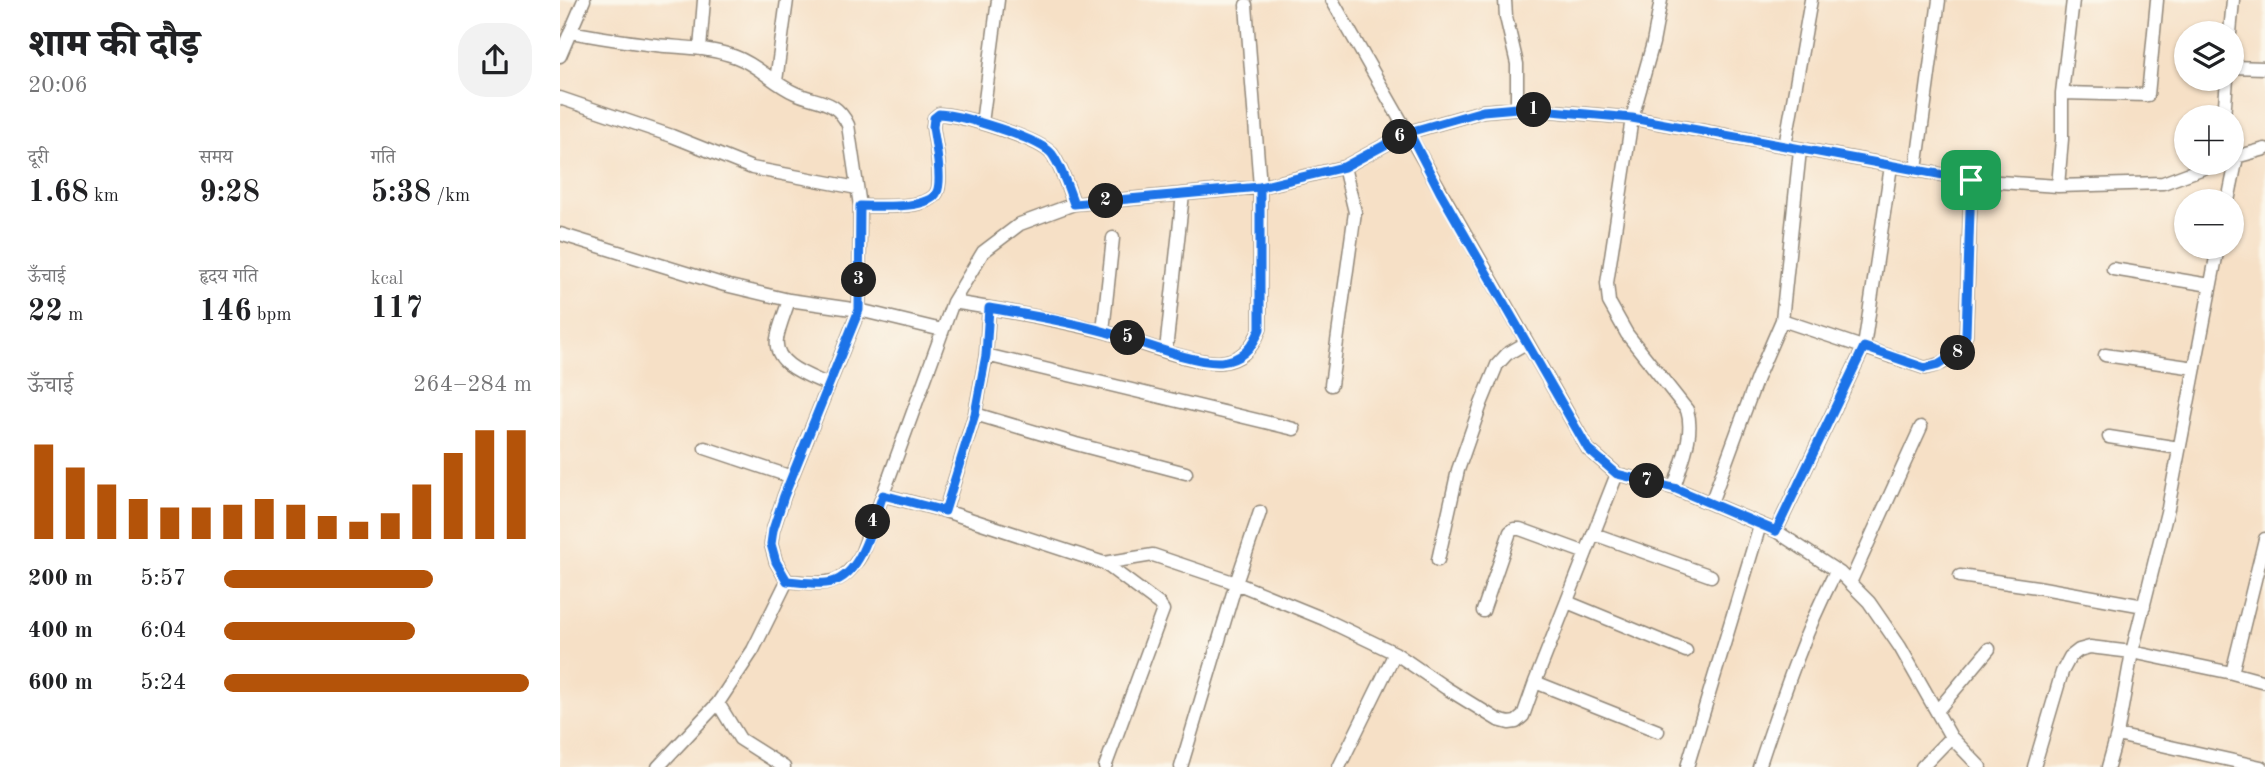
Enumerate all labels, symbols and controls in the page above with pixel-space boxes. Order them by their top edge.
map controls [2174,21,2244,259]
button: layers [2174,21,2244,91]
button: share [458,23,532,97]
text: शाम की दौड़ [28,27,199,65]
text: 20:06 [28,74,88,97]
pin: 1 [1516,92,1552,128]
text: 1 [1528,100,1539,119]
button: + [2174,105,2244,175]
pin: 6 [1382,120,1418,154]
text: 6 [1394,127,1405,146]
text: दूरी [28,149,49,168]
text: समय [199,149,233,168]
text: गति [371,149,396,168]
pin [1941,150,2001,210]
icon: arrive [1952,161,1990,199]
text: 1.68 [28,178,89,208]
text: 9:28 [199,178,260,208]
text: 5:38 [371,178,431,208]
pin: 2 [1088,184,1124,218]
text: km [89,187,119,206]
text: /km [431,187,470,206]
button: − [2174,189,2244,259]
text: 2 [1100,191,1111,210]
pin: 3 [842,262,876,298]
text: ऊँचाई [28,268,65,287]
text: हृदय गति [199,268,258,287]
text: kcal [371,270,403,289]
text: 3 [853,270,864,289]
text: 117 [371,294,423,324]
text: 22 [28,297,63,327]
text: 146 [199,297,252,327]
text: m [63,306,83,325]
text: bpm [252,306,292,325]
pin: 5 [1110,320,1146,356]
text: 5 [1122,328,1133,347]
pin: 8 [1940,336,1976,370]
text: 8 [1952,343,1963,362]
text: 264–284 m [413,373,532,396]
text: ऊँचाई [28,374,73,397]
pin: 7 [1630,463,1664,498]
text: 7 [1641,471,1652,490]
pin: 4 [856,504,890,540]
text: 4 [867,512,878,531]
text: 200 m [28,567,93,590]
text: 5:57 [140,567,186,590]
text: 400 m [28,619,93,642]
text: 6:04 [140,619,186,642]
text: 600 m [28,671,93,694]
text: 5:24 [140,671,186,694]

